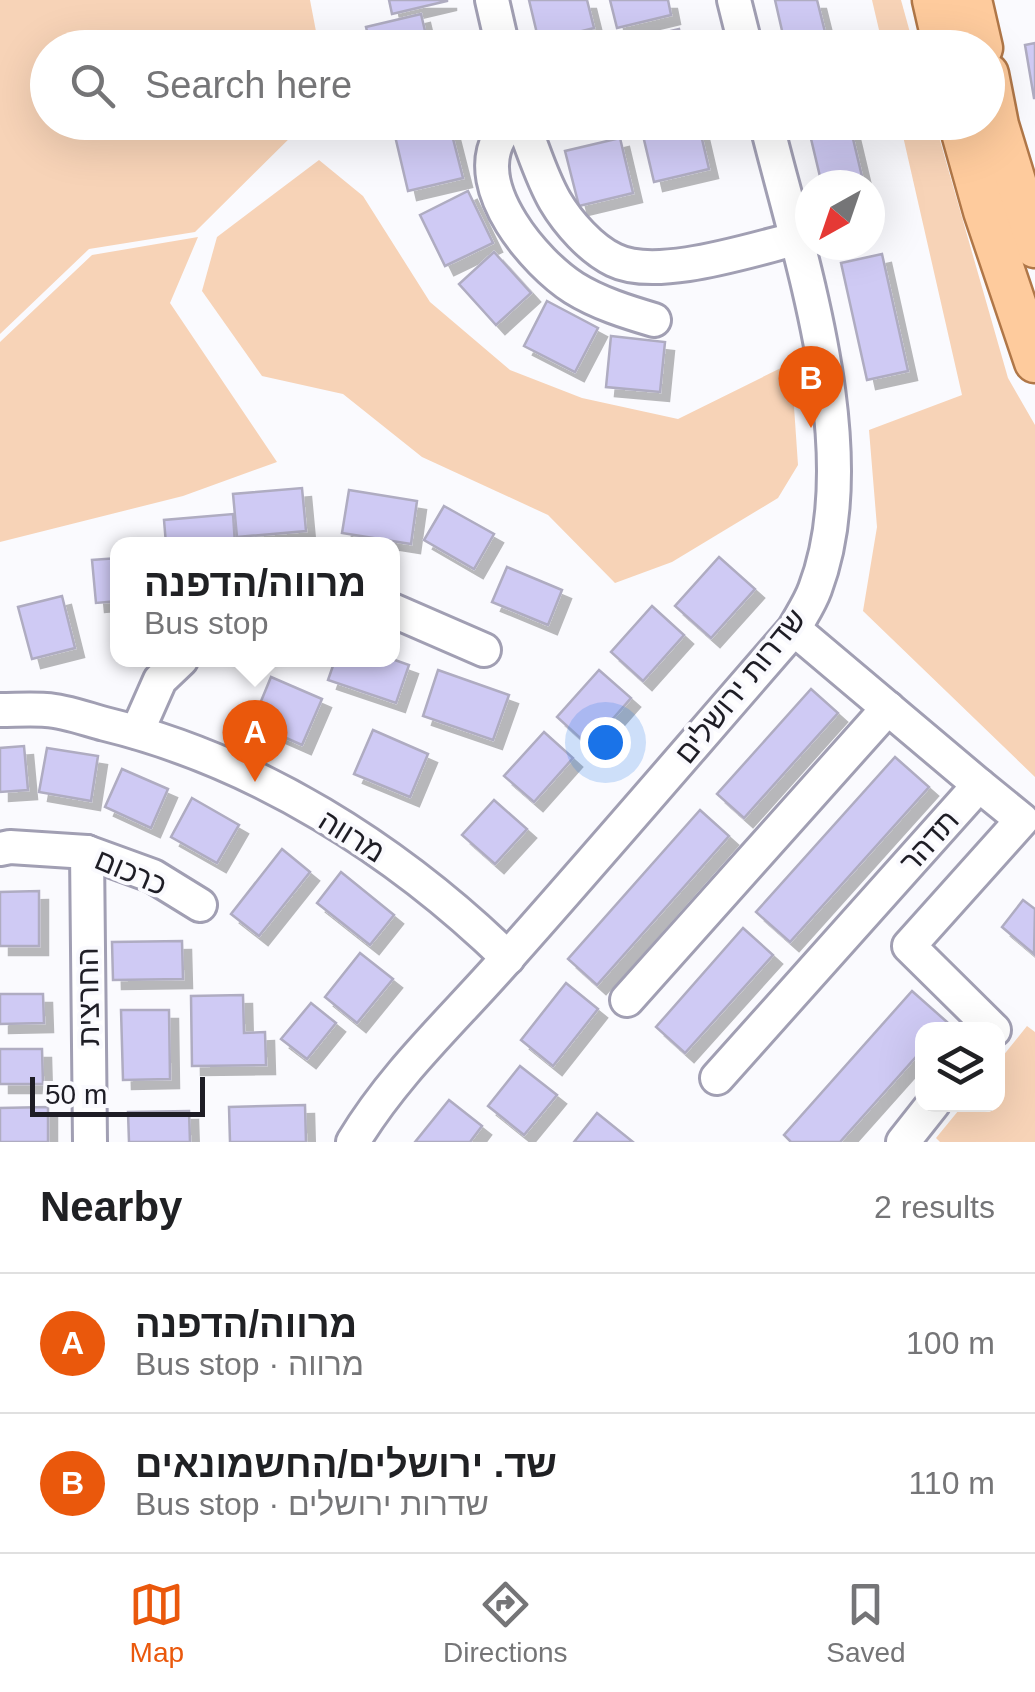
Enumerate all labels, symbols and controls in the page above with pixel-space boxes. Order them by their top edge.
search box [30,30,1005,140]
icon: search [65,58,120,113]
text: Search here [145,64,352,106]
north arrow [795,170,885,260]
pin: B [778,346,844,428]
popup [110,537,400,667]
text: מרווה/הדפנה [144,562,366,604]
street label: שדרות ירושלים [668,602,812,770]
text: Bus stop [144,605,268,641]
pin: A [222,700,288,782]
your location [580,717,631,768]
street label: מרווה [313,803,391,869]
street label: תדהר [893,803,965,879]
street label: כרכום [90,842,172,902]
street label: החרצית [71,947,105,1047]
map controls [915,1022,1005,1112]
button: layers [915,1022,1005,1112]
scale bar [30,1072,205,1116]
text: 50 m [45,1079,107,1110]
text: Nearby [40,1183,182,1230]
text: 2 results [874,1189,995,1225]
text: מרווה/הדפנה [135,1303,357,1345]
text: A [61,1325,84,1361]
text: 100 m [906,1325,995,1361]
text: Bus stop · מרווה [135,1346,364,1382]
text: שד. ירושלים/החשמונאים [135,1443,557,1485]
text: B [61,1465,84,1501]
text: 110 m [908,1465,995,1501]
text: Bus stop · שדרות ירושלים [135,1486,489,1522]
tab: Map [129,1577,184,1669]
tab: Directions [443,1577,568,1669]
tab: Saved [826,1577,906,1669]

